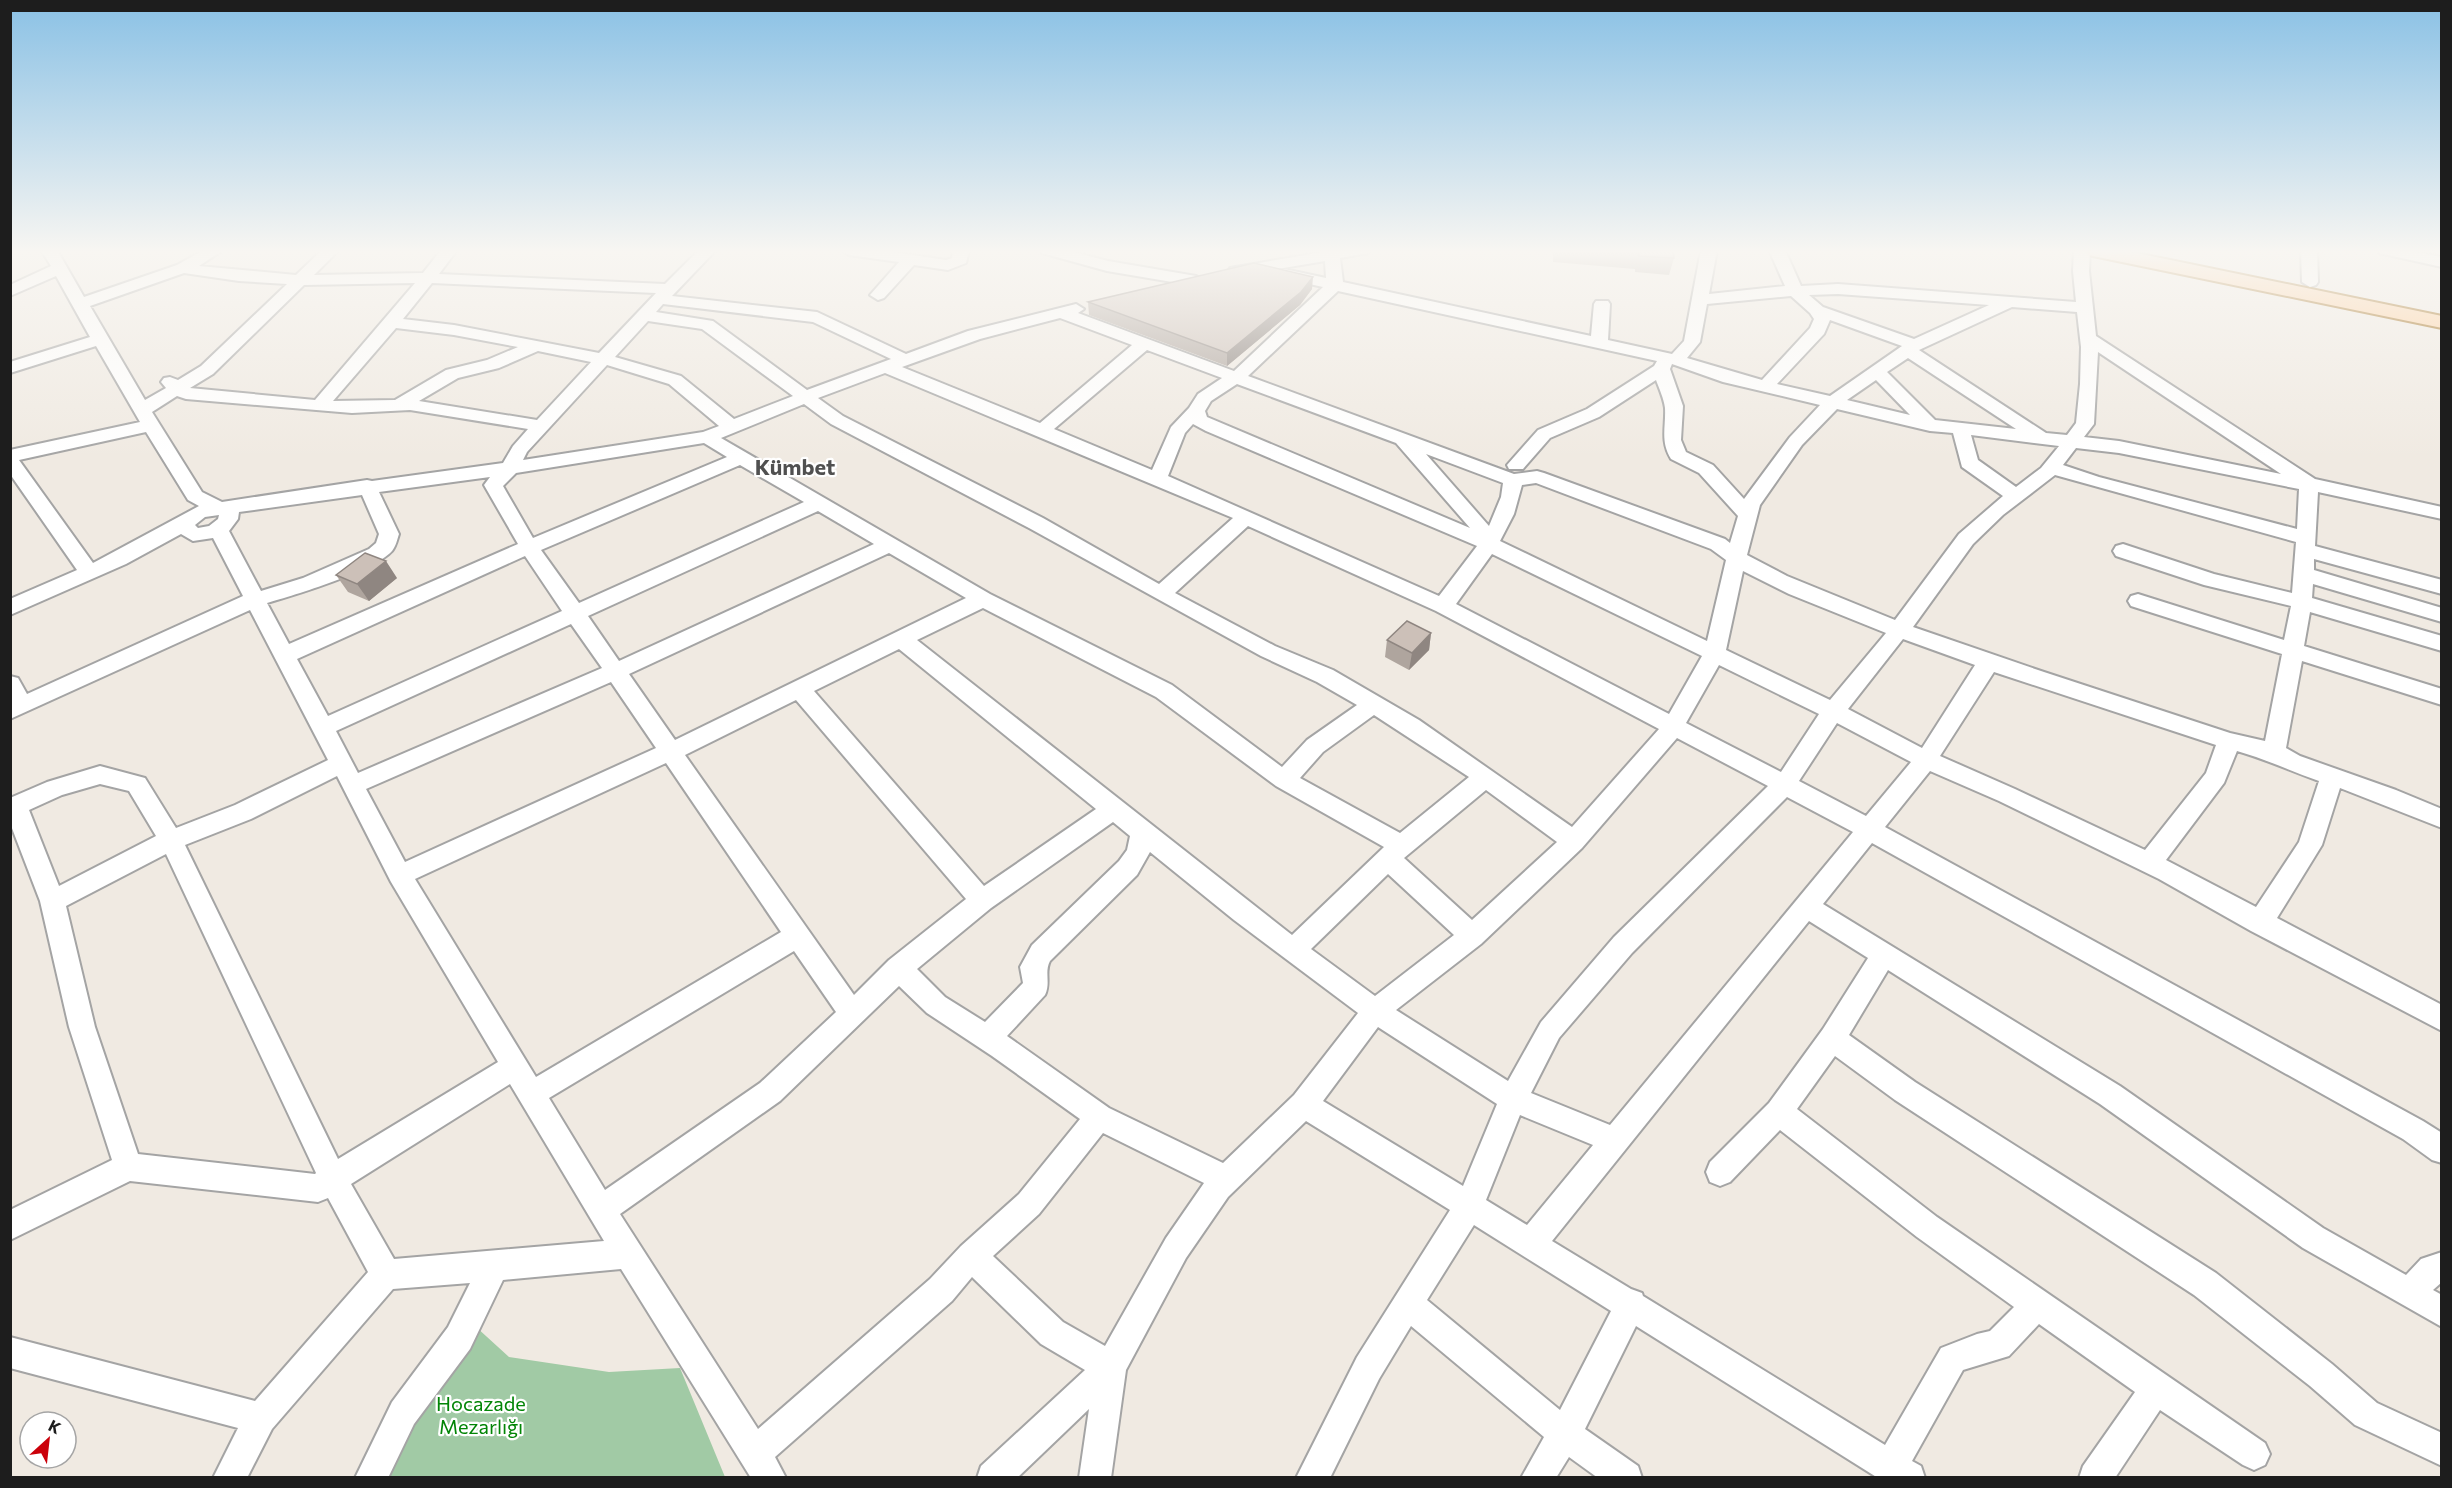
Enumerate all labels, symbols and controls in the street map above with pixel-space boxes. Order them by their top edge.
district label: Kümbet [755,453,835,480]
park label: Hocazade Mezarlığı [436,1391,526,1438]
north arrow [18,1410,78,1470]
text: K [46,1415,64,1437]

